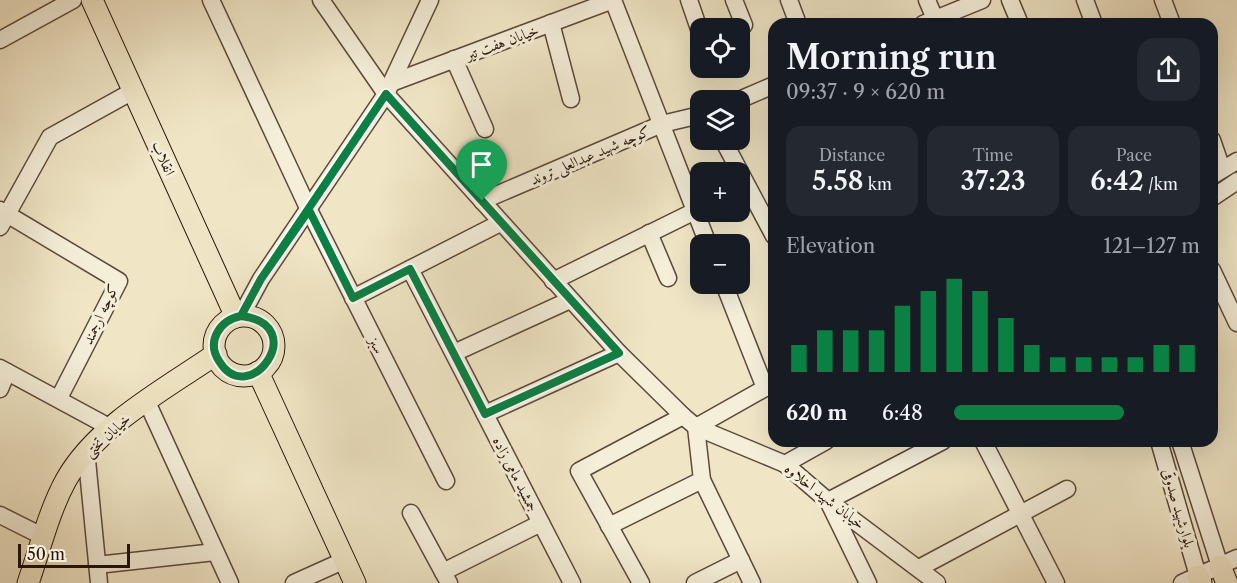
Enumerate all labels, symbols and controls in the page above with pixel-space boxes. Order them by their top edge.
map controls [690,18,750,294]
button: locate [690,18,750,78]
street label: خیابان هفت تیر [461,20,541,65]
text: Morning run [786,37,997,78]
button: share [1137,38,1200,101]
text: 09:37 · 9 × 620 m [786,80,945,104]
button: layers [690,90,750,150]
street label: کوچه شهید عبدالعلی تروند [527,121,654,191]
street label: انقلاب [148,138,180,178]
pin [456,139,507,201]
text: Distance [819,145,885,165]
text: Time [973,145,1013,165]
text: Pace [1116,145,1152,165]
icon: arrive [465,148,498,181]
button: + [690,162,750,222]
text: 5.58 [812,165,864,197]
text: 37:23 [960,165,1026,197]
text: 6:42 [1090,165,1144,197]
text: km [864,174,892,194]
text: /km [1144,174,1178,194]
button: − [690,234,750,294]
text: Elevation [786,234,875,258]
text: 121–127 m [1103,234,1200,258]
street label: کوچه ارجمند [78,281,124,348]
street label: سبز [364,331,389,357]
text: 620 m [786,401,847,425]
text: 6:48 [882,401,923,425]
street label: خیابان تختی [80,409,136,462]
street label: جمشید مامی زاده [489,433,543,515]
street label: خیابان شهید اخلاوه [780,459,869,534]
street label: بلوارشهید صدوقی [1158,466,1199,550]
scale bar [18,541,130,568]
text: 50 m [27,544,65,564]

